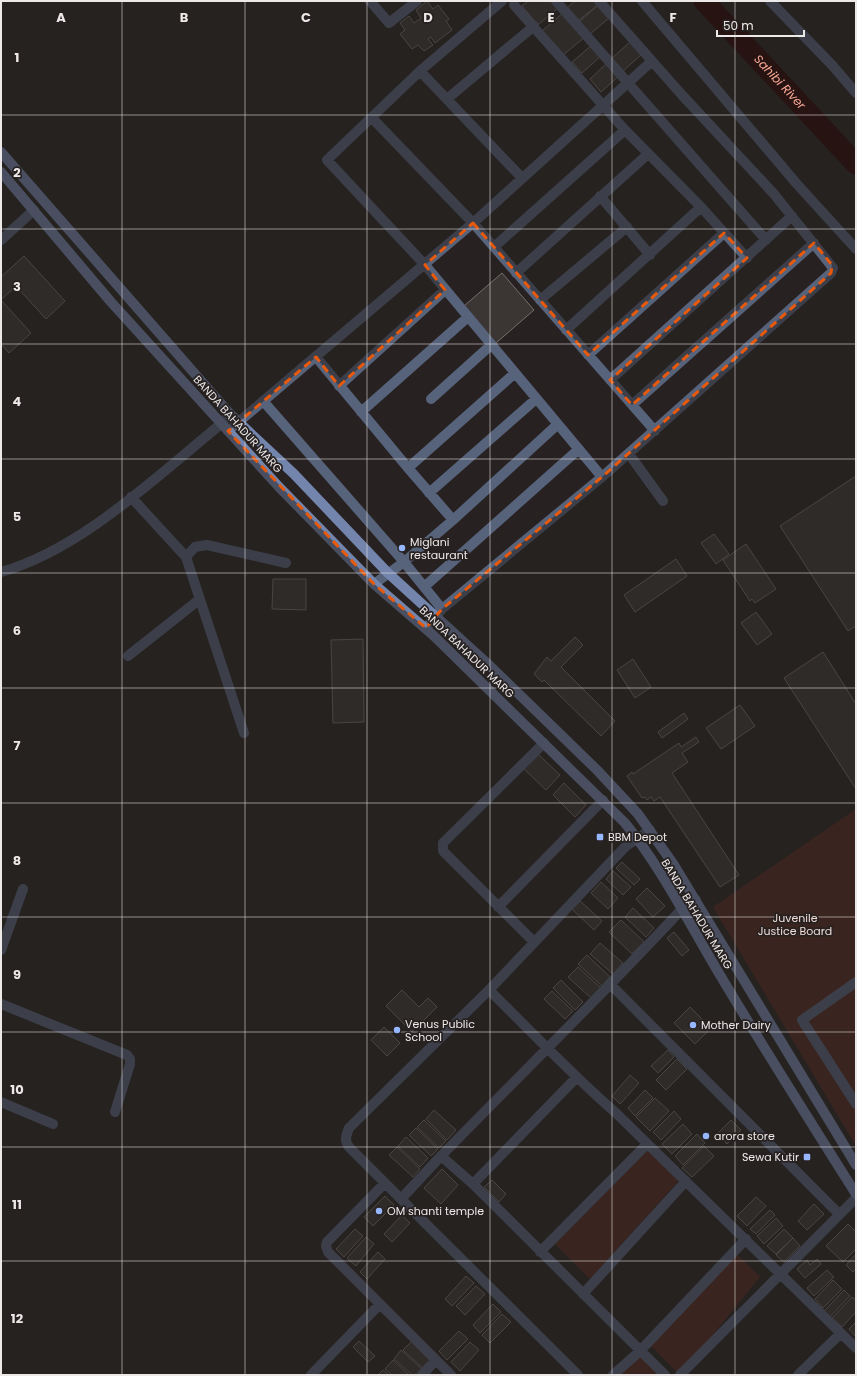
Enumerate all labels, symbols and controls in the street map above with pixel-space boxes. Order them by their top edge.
text: A [56,8,66,27]
text: B [180,8,189,27]
text: C [301,8,311,27]
text: D [423,8,433,27]
text: E [547,8,555,27]
text: F [669,8,677,27]
scale bar [717,12,804,38]
text: 50 m [723,17,754,34]
text: 1 [15,48,19,67]
water label: Sahibi River [750,51,810,113]
text: 2 [13,163,21,182]
text: 3 [13,277,21,296]
street label: BANDA BAHADUR MARG [190,372,286,477]
text: 4 [13,392,22,411]
text: 5 [13,507,21,526]
place label: Miglani restaurant [410,534,468,563]
marker: Miglani restaurant [397,543,407,553]
street label: BANDA BAHADUR MARG [416,602,518,702]
text: 6 [13,621,21,640]
text: 7 [14,736,21,755]
place label: BBM Depot [608,829,667,845]
marker: BBM Depot [595,832,605,842]
text: 8 [13,851,21,870]
street label: BANDA BAHADUR MARG [658,856,737,973]
park label: Juvenile Justice Board [758,910,832,939]
text: 9 [13,965,21,984]
place label: Venus Public School [405,1016,475,1045]
place label: Mother Dairy [701,1017,771,1033]
marker: Mother Dairy [688,1020,698,1030]
marker: Venus Public School [392,1025,402,1035]
text: 10 [10,1080,24,1099]
place label: arora store [714,1128,775,1144]
marker: arora store [701,1131,711,1141]
place label: Sewa Kutir [742,1149,799,1165]
marker: Sewa Kutir [802,1152,812,1162]
text: 11 [12,1195,22,1214]
place label: OM shanti temple [387,1203,484,1219]
marker: OM shanti temple [374,1206,384,1216]
text: 12 [11,1309,24,1328]

